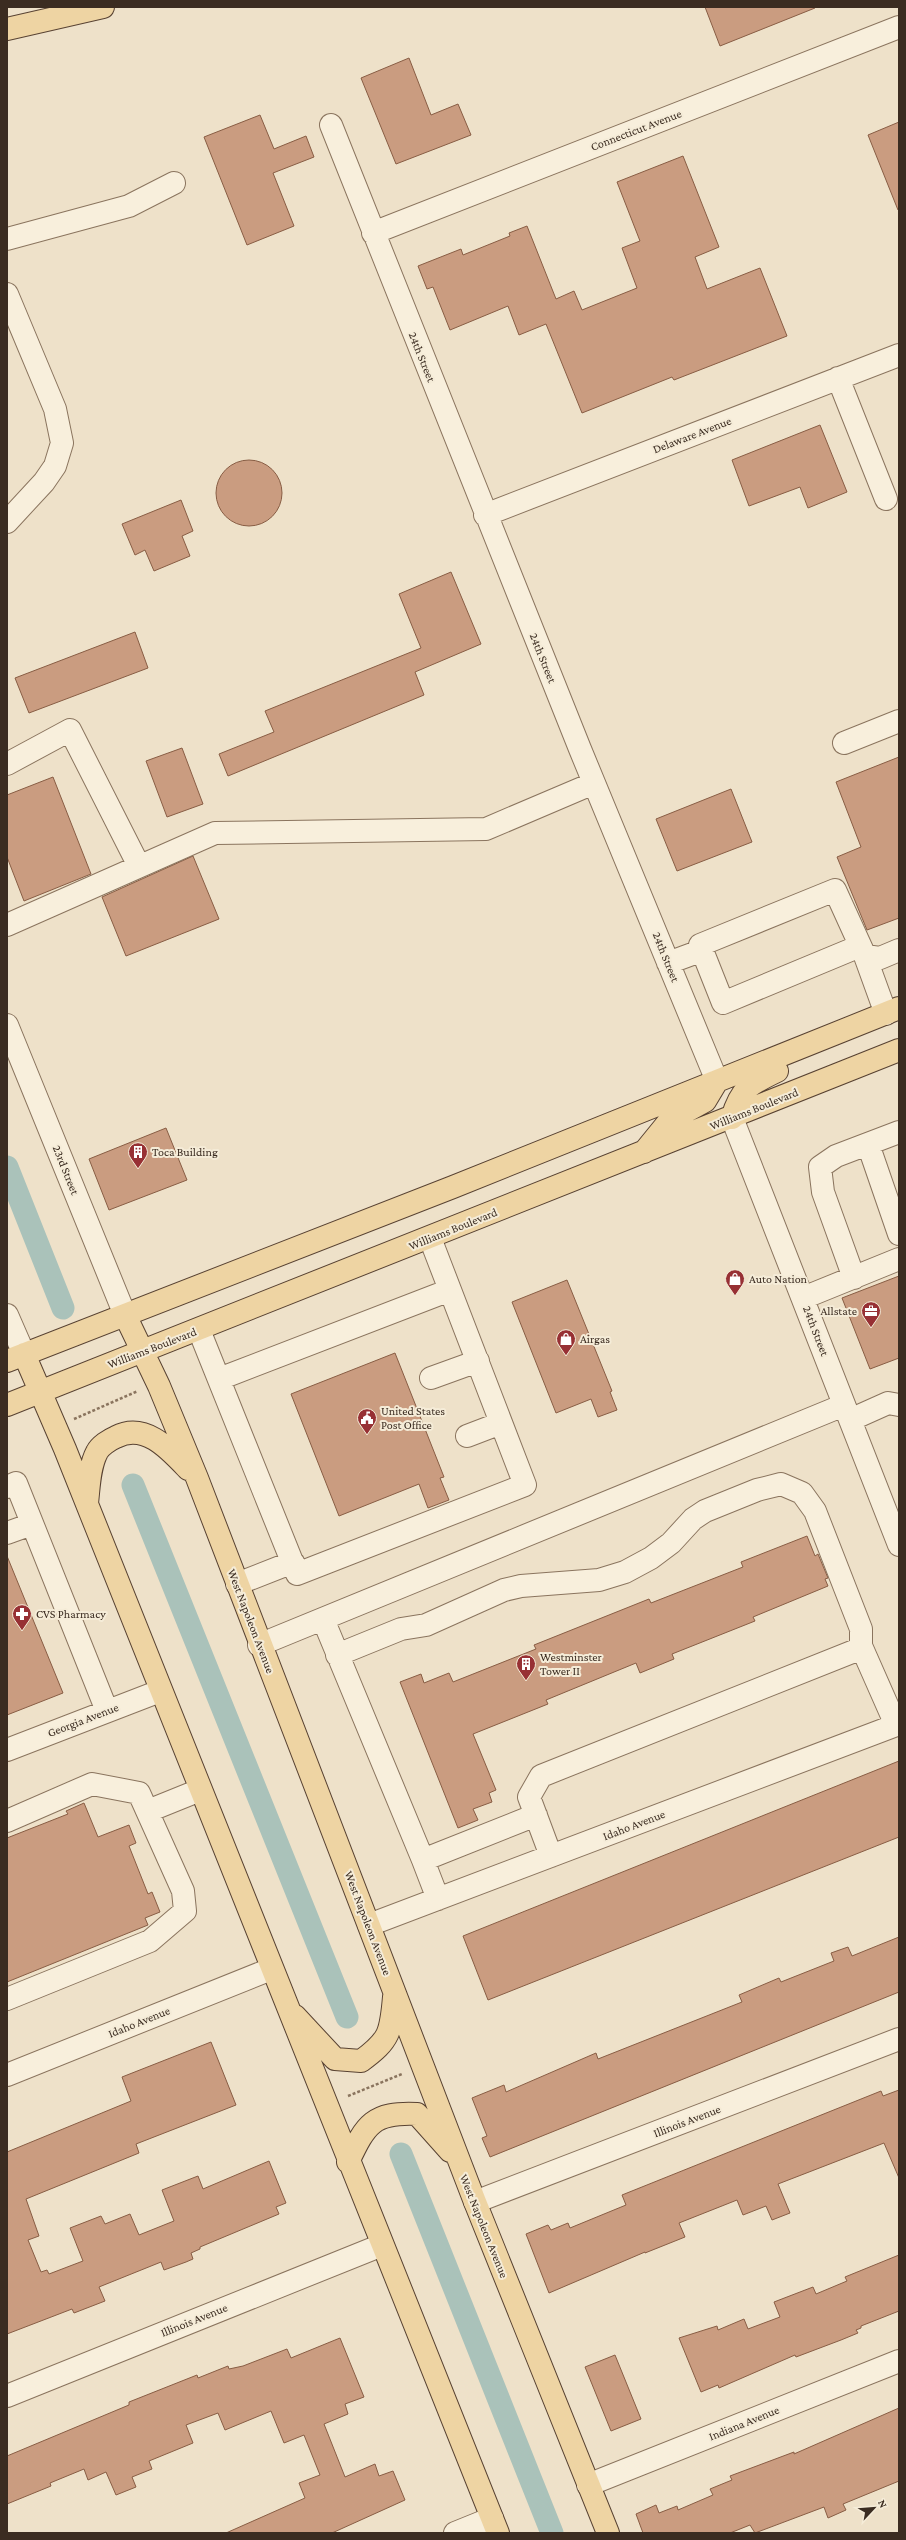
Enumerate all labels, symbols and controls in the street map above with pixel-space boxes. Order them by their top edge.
street label: Connecticut Avenue [589,106,683,154]
street label: 24th Street [406,330,439,385]
street label: Delaware Avenue [651,414,733,456]
street label: 24th Street [527,631,560,686]
street label: 24th Street [650,930,683,985]
street label: Williams Boulevard [708,1085,801,1133]
building icon: Toca Building [127,1141,149,1169]
street label: 23rd Street [50,1143,83,1198]
place label: Toca Building [152,1145,218,1159]
street label: Williams Boulevard [407,1205,500,1253]
shop icon: Auto Nation [724,1268,746,1296]
place label: Auto Nation [749,1272,808,1286]
office icon: Allstate [860,1300,882,1328]
street label: 24th Street [800,1304,832,1359]
place label: Allstate [821,1304,857,1318]
street label: Williams Boulevard [106,1324,199,1371]
shop icon: Airgas [555,1328,577,1356]
place label: Airgas [580,1332,610,1346]
place label: United States Post Office [381,1404,445,1432]
public building icon: United States Post Office [356,1407,378,1435]
street label: West Napoleon Avenue [225,1567,277,1675]
pharmacy icon: CVS Pharmacy [11,1603,33,1631]
place label: CVS Pharmacy [36,1607,106,1621]
place label: Westminster Tower II [540,1650,603,1678]
building icon: Westminster Tower II [515,1653,537,1681]
street label: Georgia Avenue [45,1700,121,1740]
street label: Idaho Avenue [601,1807,667,1843]
street label: West Napoleon Avenue [342,1869,394,1977]
street label: Idaho Avenue [106,2003,172,2041]
street label: Illinois Avenue [651,2102,723,2140]
street label: West Napoleon Avenue [457,2172,511,2280]
street label: Illinois Avenue [158,2300,230,2340]
street label: Indiana Avenue [707,2403,781,2443]
north arrow [854,2488,894,2528]
text: N [876,2498,890,2510]

